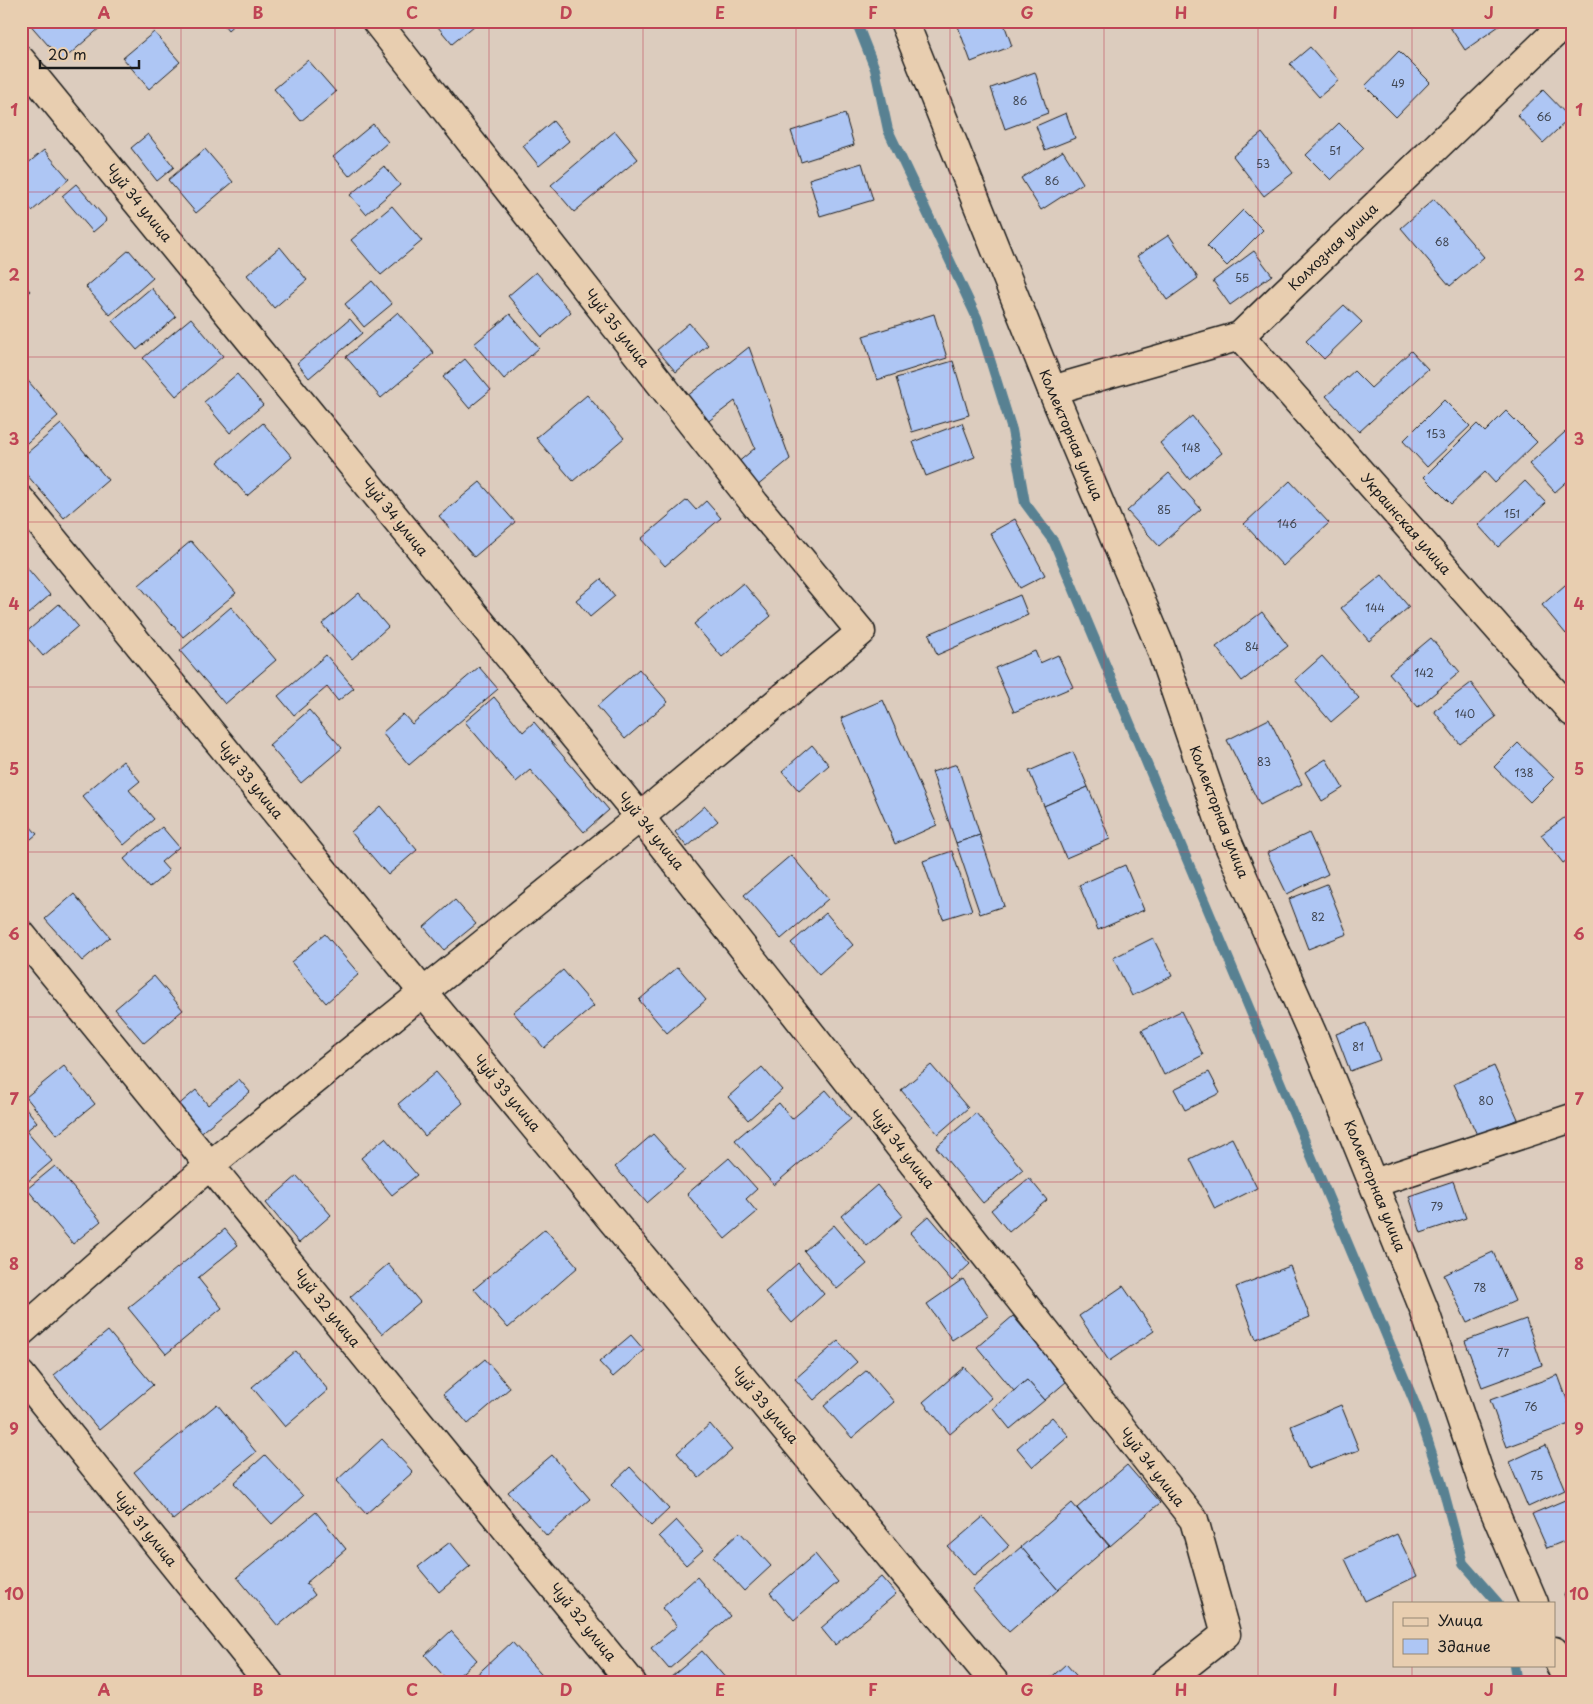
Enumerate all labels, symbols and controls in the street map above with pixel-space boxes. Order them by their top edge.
text: A [98,0,111,24]
text: B [253,0,264,24]
text: C [406,0,418,24]
text: D [560,0,572,24]
text: E [715,0,725,24]
text: F [868,0,878,24]
text: G [1020,0,1034,24]
text: H [1175,0,1187,24]
text: I [1332,0,1338,24]
text: J [1484,0,1494,24]
scale bar [40,38,139,70]
text: 20 m [48,42,87,65]
house number: 49 [1391,75,1405,92]
house number: 86 [1013,92,1027,109]
text: 1 [10,97,18,121]
text: 1 [1575,97,1583,121]
house number: 66 [1536,108,1552,125]
house number: 51 [1329,142,1341,159]
house number: 53 [1256,155,1270,172]
street label: Чуй 34 улица [101,159,178,246]
house number: 86 [1045,172,1059,189]
street label: Колхозная улица [1283,198,1382,295]
house number: 68 [1435,233,1449,250]
text: 2 [8,262,20,286]
text: 2 [1573,262,1585,286]
house number: 55 [1235,269,1249,286]
street label: Чуй 35 улица [580,284,655,372]
street label: Коллекторная улица [1034,366,1109,504]
house number: 153 [1426,425,1446,442]
text: 3 [9,426,19,450]
text: 3 [1574,426,1584,450]
house number: 148 [1181,439,1201,456]
street label: Украинская улица [1356,468,1457,579]
street label: Чуй 34 улица [357,473,434,560]
house number: 85 [1157,501,1171,518]
house number: 151 [1504,505,1520,522]
house number: 146 [1277,515,1297,532]
text: 4 [9,591,20,615]
text: 4 [1574,591,1585,615]
house number: 144 [1365,599,1385,616]
house number: 84 [1245,638,1259,655]
house number: 142 [1414,664,1434,681]
house number: 140 [1455,705,1475,722]
street label: Чуй 33 улица [212,736,289,823]
street label: Коллекторная улица [1185,743,1254,881]
house number: 83 [1257,753,1271,770]
text: 5 [9,756,19,780]
text: 5 [1574,756,1584,780]
house number: 138 [1514,764,1534,781]
street label: Чуй 34 улица [613,787,690,874]
house number: 82 [1311,908,1325,925]
text: 6 [8,921,20,945]
text: 6 [1573,921,1585,945]
house number: 81 [1352,1038,1364,1055]
street label: Чуй 33 улица [469,1049,546,1136]
text: 7 [9,1086,19,1110]
text: 7 [1574,1086,1584,1110]
house number: 80 [1479,1092,1493,1109]
street label: Чуй 34 улица [865,1105,940,1193]
street label: Коллекторная улица [1339,1117,1412,1255]
house number: 79 [1431,1198,1443,1215]
text: 8 [9,1251,19,1275]
text: 8 [1574,1251,1584,1275]
street label: Чуй 32 улица [289,1264,366,1352]
house number: 78 [1474,1279,1487,1296]
house number: 77 [1497,1344,1509,1361]
street label: Чуй 33 улица [727,1361,804,1448]
house number: 76 [1524,1398,1538,1415]
text: 9 [9,1416,19,1440]
text: 9 [1574,1416,1584,1440]
street label: Чуй 34 улица [1115,1423,1190,1511]
house number: 75 [1531,1467,1543,1484]
street label: Чуй 31 улица [108,1487,182,1571]
street label: Чуй 32 улица [545,1578,622,1666]
text: 10 [4,1581,24,1605]
text: 10 [1569,1581,1589,1605]
legend [1393,1602,1556,1666]
text: Улица [1438,1608,1483,1631]
text: Здание [1438,1634,1491,1657]
text: A [98,1677,111,1701]
text: B [253,1677,264,1701]
text: C [406,1677,418,1701]
text: D [560,1677,572,1701]
text: E [715,1677,725,1701]
text: F [868,1677,878,1701]
text: G [1020,1677,1034,1701]
text: H [1175,1677,1187,1701]
text: I [1332,1677,1338,1701]
text: J [1484,1677,1494,1701]

